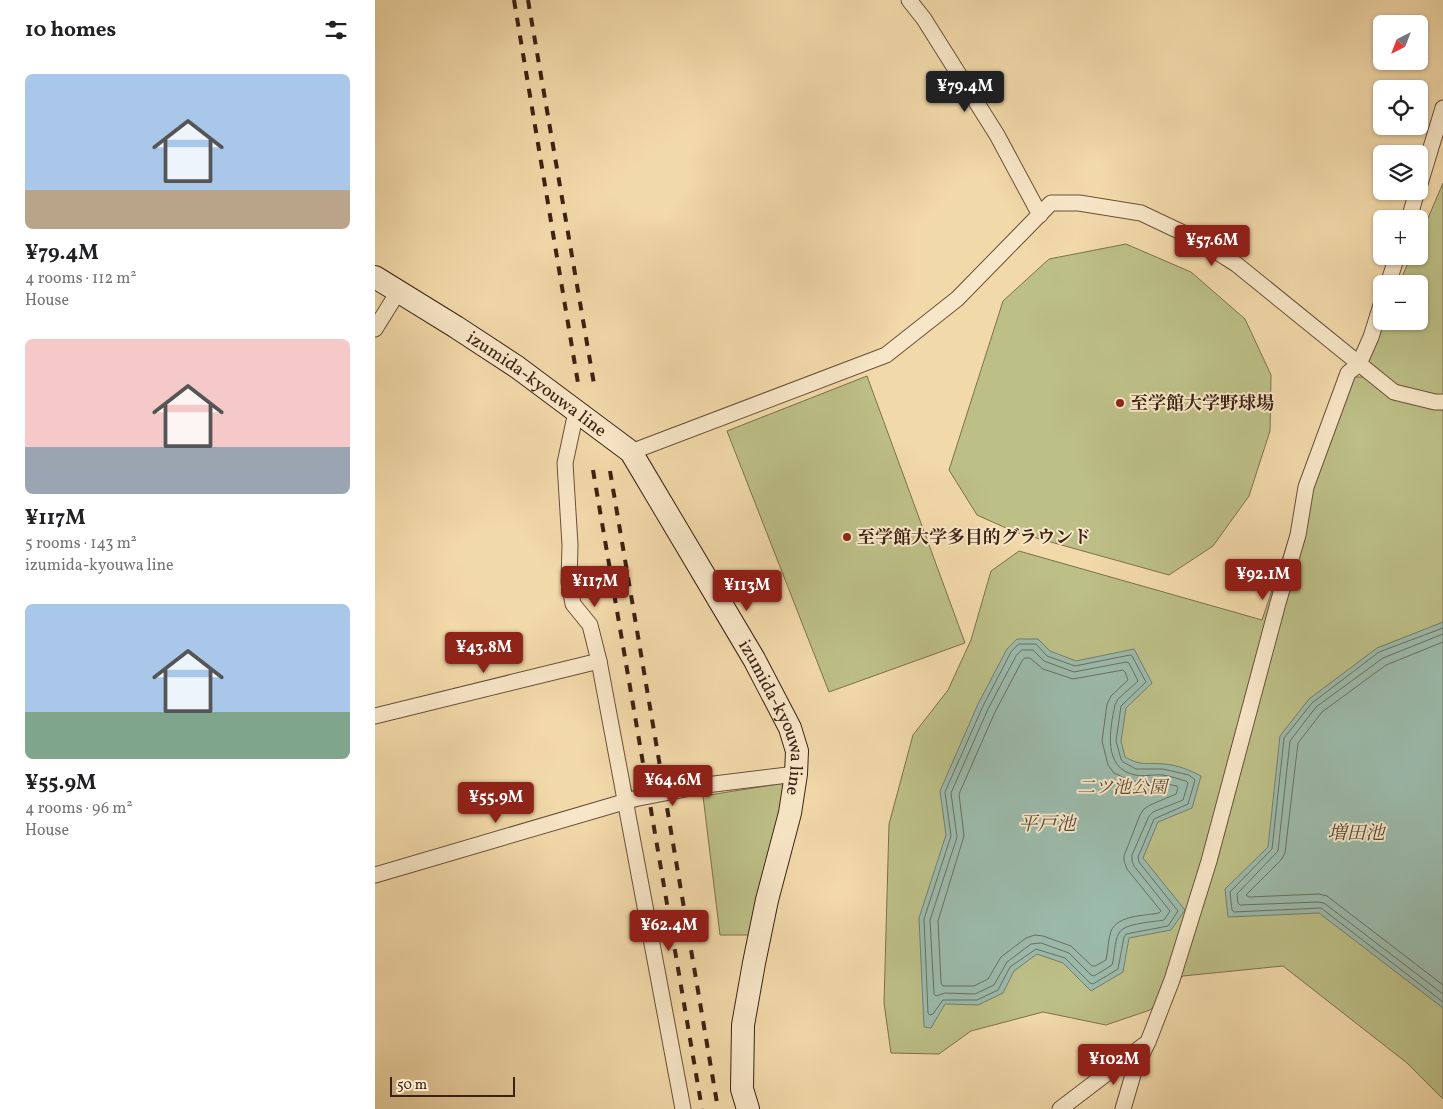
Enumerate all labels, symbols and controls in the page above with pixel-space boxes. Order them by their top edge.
north arrow [1373,15,1427,70]
map controls [1373,15,1428,330]
text: 10 homes [25,16,116,45]
icon: filters [322,16,350,44]
pin: ¥79.4M [924,70,1006,113]
text: ¥79.4M [937,76,993,98]
button: locate [1373,80,1428,135]
icon: home [143,106,233,196]
button: layers [1373,145,1428,200]
button: + [1373,210,1428,265]
pin: ¥57.6M [1171,224,1253,267]
text: ¥57.6M [1186,230,1238,252]
text: ¥79.4M [25,239,98,268]
text: 4 rooms · 112 m² [25,268,136,290]
button: − [1373,275,1428,330]
text: House [25,290,69,312]
street label: izumida-kyouwa line [461,326,611,444]
icon: home [143,371,233,461]
place label: 至学館大学野球場 [1130,392,1274,417]
marker: 至学館大学野球場 [1114,397,1126,409]
text: ¥117M [25,504,85,533]
place label: 至学館大学多目的グラウンド [857,526,1091,551]
marker: 至学館大学多目的グラウンド [841,531,853,543]
text: 5 rooms · 143 m² [25,533,137,555]
text: izumida-kyouwa line [25,555,174,577]
pin: ¥92.1M [1222,558,1304,601]
text: ¥92.1M [1236,564,1290,586]
pin: ¥117M [560,566,630,608]
pin: ¥113M [712,570,782,612]
text: ¥117M [572,571,618,593]
text: ¥113M [724,575,770,597]
pin: ¥43.8M [443,632,525,674]
icon: home [143,636,233,726]
street label: izumida-kyouwa line [731,636,808,797]
text: ¥43.8M [456,637,512,659]
pin: ¥64.6M [632,764,714,807]
text: ¥55.9M [25,769,96,798]
text: ¥64.6M [644,770,702,792]
park label: 二ツ池公園 [1077,776,1170,801]
pin: ¥55.9M [455,782,537,824]
text: ¥55.9M [469,787,523,809]
text: 4 rooms · 96 m² [25,798,132,820]
water label: 平戸池 [1018,812,1077,838]
text: House [25,820,69,842]
water label: 増田池 [1327,821,1386,847]
pin: ¥62.4M [628,910,710,952]
text: ¥62.4M [641,915,697,937]
pin: ¥102M [1079,1044,1149,1086]
text: ¥102M [1089,1049,1139,1071]
scale bar [390,1074,515,1097]
text: 50 m [397,1076,427,1095]

